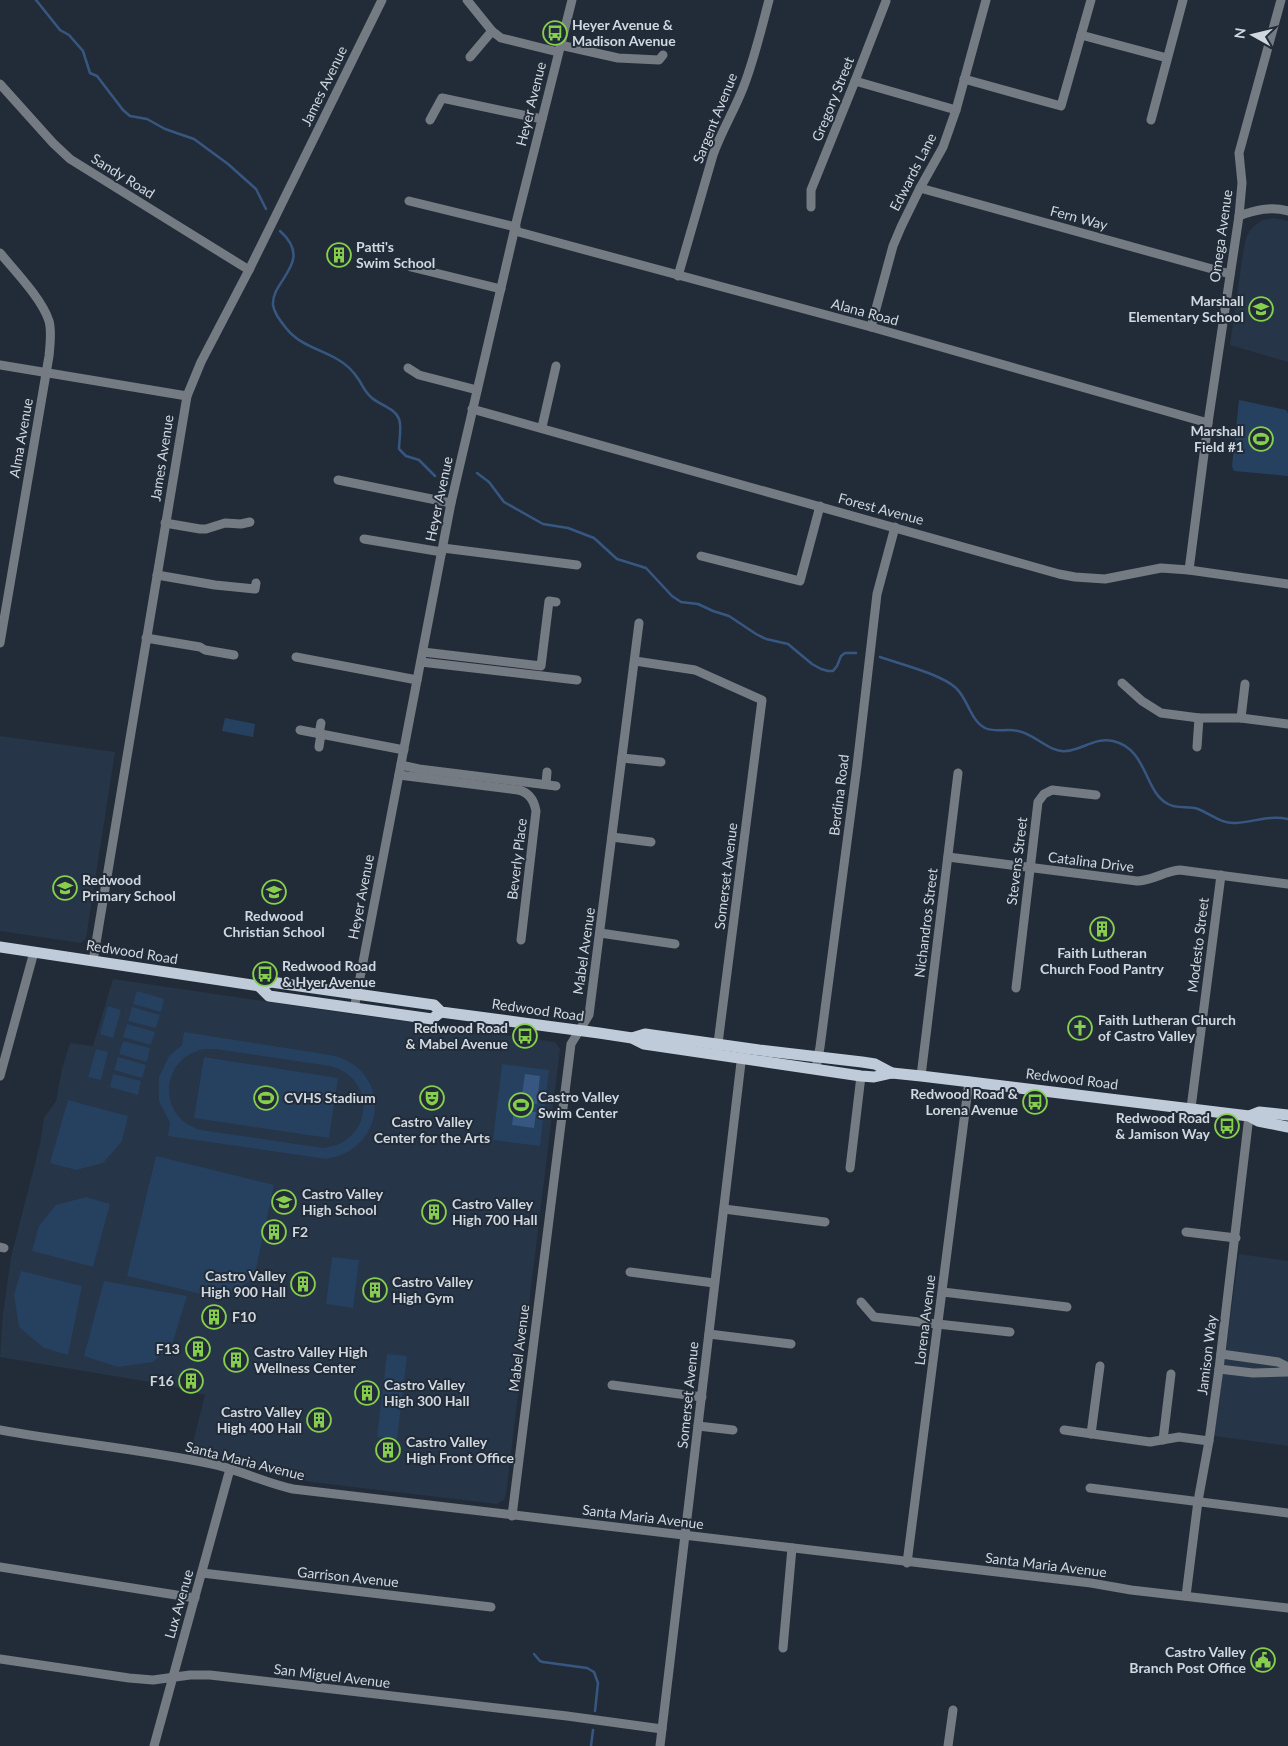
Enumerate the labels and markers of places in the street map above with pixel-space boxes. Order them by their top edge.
place label: Heyer Avenue & Madison Avenue [572,16,676,49]
bus stop icon: Heyer Avenue & Madison Avenue [542,20,568,46]
place label: Patti's Swim School [356,238,435,271]
building icon: Patti's Swim School [326,242,352,268]
place label: Marshall Elementary School [1128,292,1244,325]
school or university icon: Marshall Elementary School [1248,296,1274,322]
place label: Marshall Field #1 [1191,422,1244,455]
sports icon: Marshall Field #1 [1248,426,1274,452]
place label: Redwood Primary School [82,871,176,904]
school or university icon: Redwood Primary School [52,875,78,901]
school or university icon: Redwood Christian School [261,879,287,905]
place label: Redwood Christian School [223,907,325,940]
building icon: Faith Lutheran Church Food Pantry [1089,916,1115,942]
place label: Faith Lutheran Church Food Pantry [1040,944,1165,977]
place label: Redwood Road & Hyer Avenue [282,957,376,990]
bus stop icon: Redwood Road & Hyer Avenue [252,961,278,987]
place label: Faith Lutheran Church of Castro Valley [1098,1011,1236,1044]
church icon: Faith Lutheran Church of Castro Valley [1067,1015,1093,1041]
place label: Redwood Road & Mabel Avenue [405,1019,509,1052]
bus stop icon: Redwood Road & Mabel Avenue [512,1023,538,1049]
sports icon: CVHS Stadium [253,1085,279,1111]
theatre icon: Castro Valley Center for the Arts [419,1085,445,1111]
place label: Redwood Road & Lorena Avenue [910,1085,1019,1118]
place label: Castro Valley Swim Center [538,1088,620,1121]
place label: CVHS Stadium [284,1089,376,1106]
bus stop icon: Redwood Road & Lorena Avenue [1022,1089,1048,1115]
sports icon: Castro Valley Swim Center [508,1092,534,1118]
place label: Redwood Road & Jamison Way [1115,1109,1211,1142]
place label: Castro Valley Center for the Arts [374,1113,490,1146]
bus stop icon: Redwood Road & Jamison Way [1214,1113,1240,1139]
place label: Castro Valley High School [302,1185,384,1218]
school or university icon: Castro Valley High School [271,1189,297,1215]
place label: Castro Valley High 700 Hall [452,1195,537,1228]
building icon: Castro Valley High 700 Hall [421,1199,447,1225]
building icon: F2 [261,1219,287,1245]
place label: F2 [292,1223,308,1240]
place label: Castro Valley High 900 Hall [201,1267,287,1300]
building icon: Castro Valley High 900 Hall [290,1271,316,1297]
place label: Castro Valley High Gym [392,1273,474,1306]
building icon: Castro Valley High Gym [362,1277,388,1303]
building icon: F10 [201,1304,227,1330]
place label: F10 [232,1308,256,1325]
building icon: F13 [185,1336,211,1362]
place label: F13 [156,1340,180,1357]
place label: Castro Valley High Wellness Center [254,1343,368,1376]
building icon: Castro Valley High Wellness Center [223,1347,249,1373]
building icon: F16 [178,1368,204,1394]
place label: F16 [150,1372,174,1389]
place label: Castro Valley High 300 Hall [384,1376,469,1409]
building icon: Castro Valley High 300 Hall [354,1380,380,1406]
place label: Castro Valley High 400 Hall [217,1403,303,1436]
building icon: Castro Valley High 400 Hall [306,1407,332,1433]
place label: Castro Valley High Front Office [406,1433,515,1466]
building icon: Castro Valley High Front Office [375,1437,401,1463]
place label: Castro Valley Branch Post Office [1129,1643,1247,1676]
public building icon: Castro Valley Branch Post Office [1250,1647,1276,1673]

